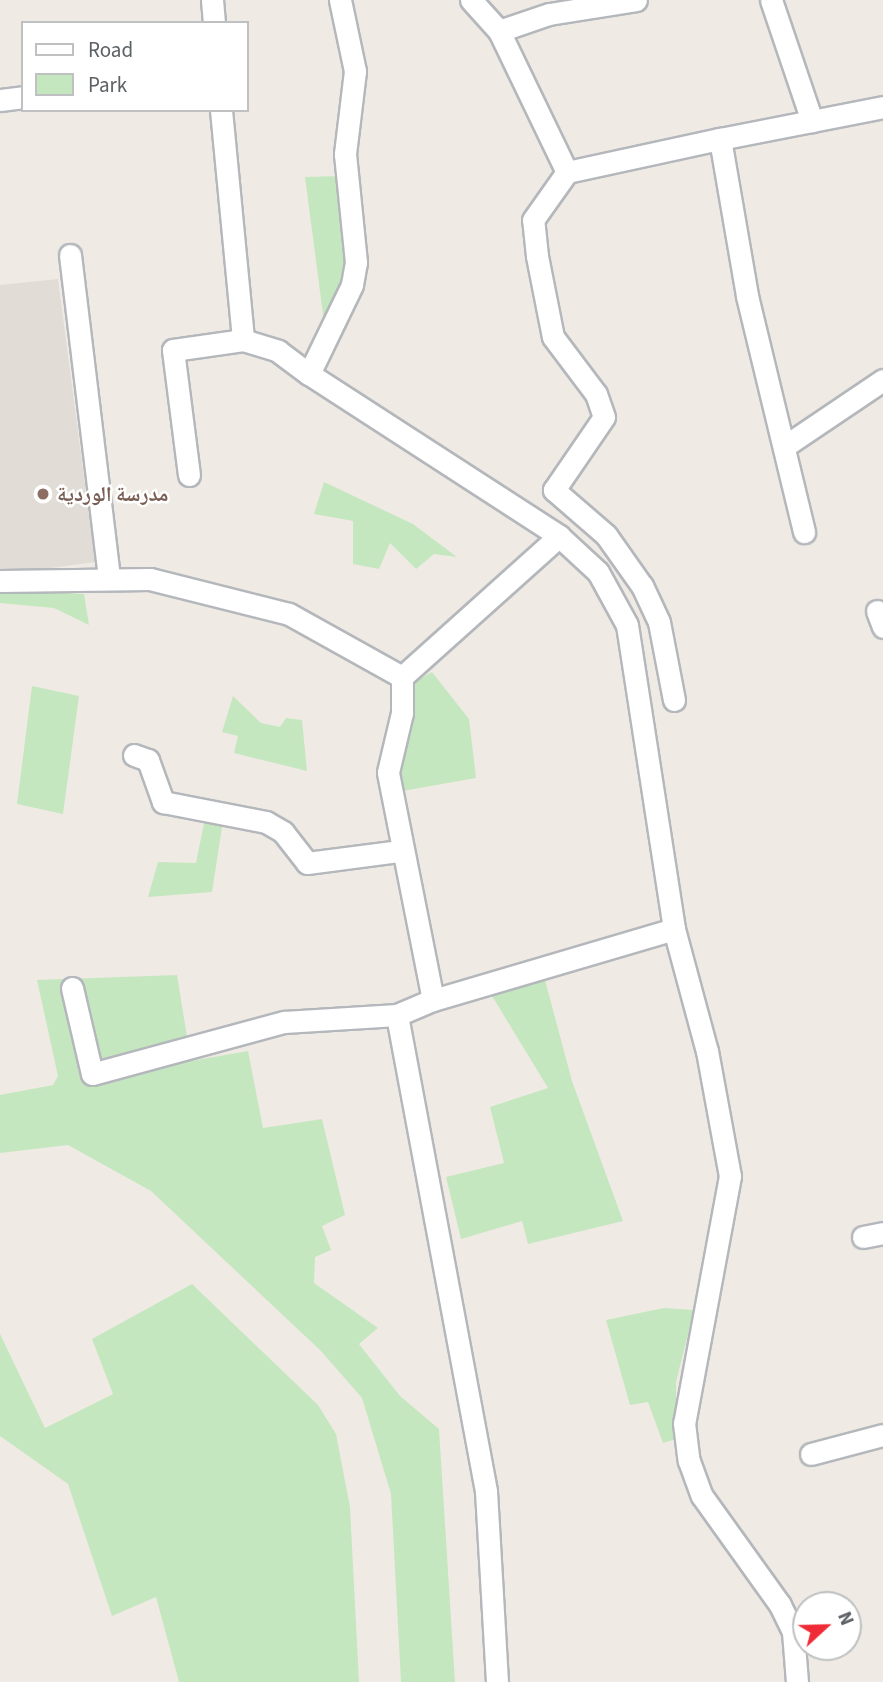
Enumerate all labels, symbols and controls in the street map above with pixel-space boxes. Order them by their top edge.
legend [21,21,248,112]
text: Road [88,35,133,65]
text: Park [88,70,127,100]
place label: مدرسة الوردية [57,481,169,507]
marker: مدرسة الوردية [35,486,51,502]
north arrow [792,1591,862,1661]
text: N [830,1608,860,1630]

